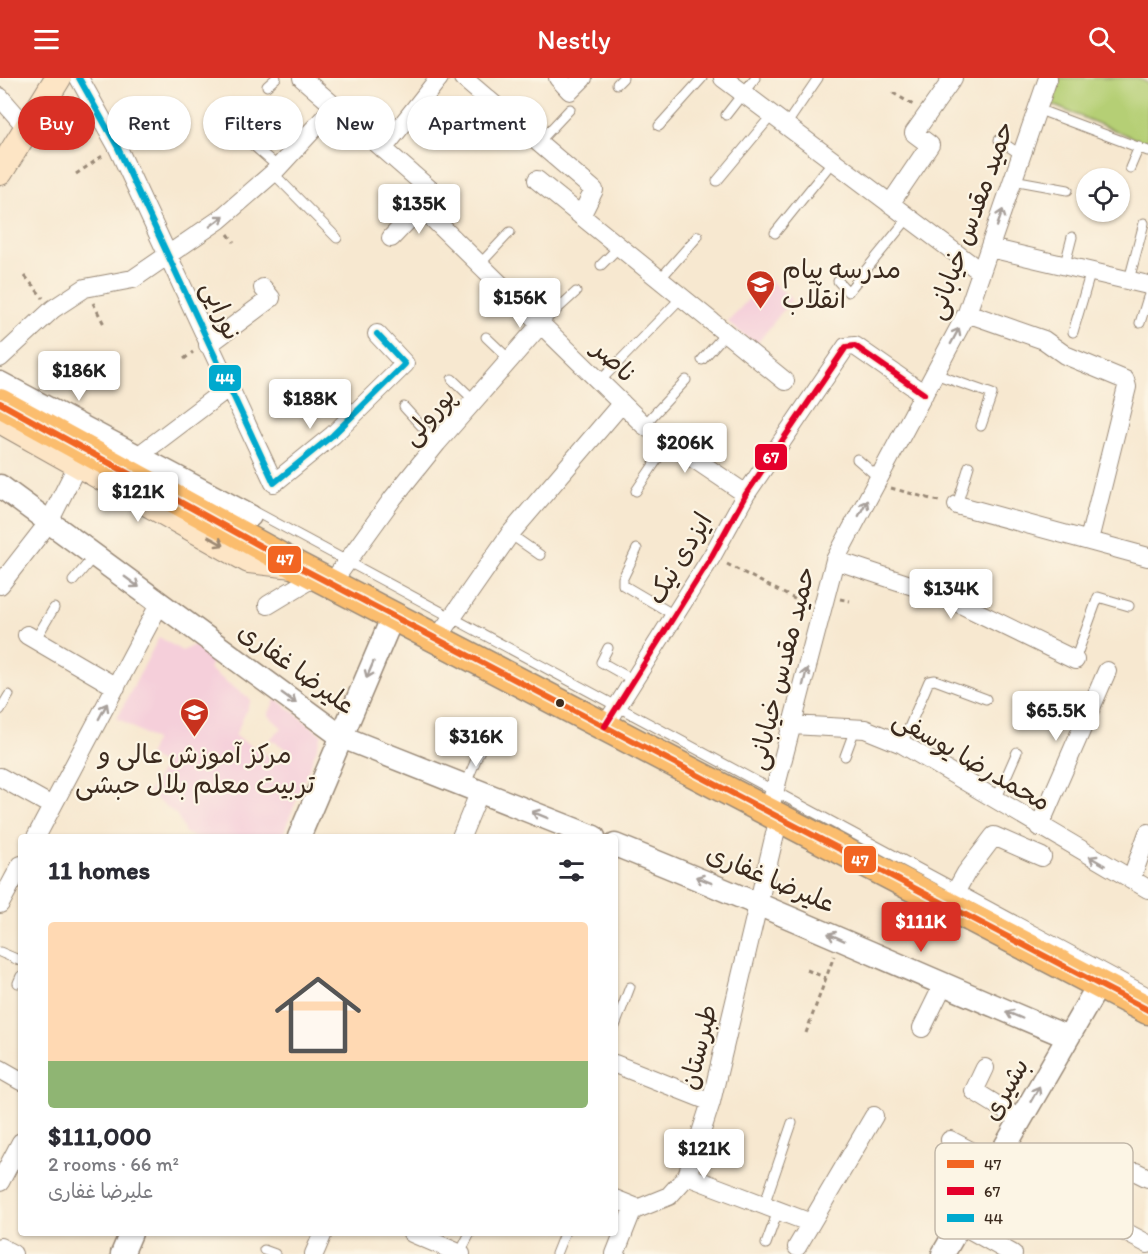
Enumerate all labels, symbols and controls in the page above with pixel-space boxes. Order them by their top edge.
icon: menu [30,23,63,56]
text: Nestly [537,23,611,56]
icon: search [1085,23,1118,56]
chip: Buy [18,96,95,150]
chip: Rent [107,96,191,150]
chip: Filters [203,96,303,150]
chip: New [315,96,395,150]
chip: Apartment [407,96,547,150]
street label: حمید مقدس خیابانی [919,116,1022,324]
map controls [1076,168,1130,222]
button: locate [1076,168,1130,222]
pin: $135K [377,184,461,235]
text: $135K [392,191,446,215]
one-way arrow [995,209,1006,228]
one-way arrow [208,215,224,228]
place label: مدرسه پیام انقلاب [782,253,901,315]
school or university icon: مدرسه پیام انقلاب [745,268,777,310]
street label: نورایی [194,276,249,347]
pin: $156K [478,278,562,329]
text: $156K [493,285,547,309]
one-way arrow [949,328,961,345]
street label: ناصر [585,331,644,390]
pin: $186K [37,351,121,402]
text: $186K [52,358,106,382]
line badge: 44 [208,364,242,392]
text: 44 [215,369,235,388]
pin: $188K [268,379,352,430]
street label: پورولی [394,380,463,452]
text: $188K [283,386,337,410]
pin: $206K [643,423,727,474]
text: $206K [657,430,713,454]
line badge: 67 [754,443,788,471]
text: 67 [763,448,779,467]
pin: $121K [96,472,180,523]
text: $121K [112,479,164,503]
one-way arrow [857,500,869,517]
street label: ایزدی نیک [639,506,719,610]
one-way arrow [207,535,224,547]
line badge: 47 [267,545,302,574]
text: 47 [276,550,294,569]
street label: حمید مقدس خیابانی [740,563,823,773]
pin: $134K [909,569,993,620]
one-way arrow [123,576,139,589]
text: $134K [923,576,979,600]
street label: علیرضا غفاری [232,615,362,721]
one-way arrow [364,660,375,678]
one-way arrow [799,667,811,686]
one-way arrow [281,691,297,704]
pin: $65.5K [1007,691,1105,742]
school or university icon: مرکز آموزش عالی و تربیت معلم بلال حبشی [179,696,211,738]
unlabelled marker [554,697,566,709]
text: $65.5K [1026,698,1086,722]
street label: محمدرضا یوسفی [887,702,1056,819]
one-way arrow [98,703,109,721]
pin: $316K [434,717,518,768]
text: $316K [449,724,503,748]
place label: مرکز آموزش عالی و تربیت معلم بلال حبشی [75,738,315,804]
one-way arrow [531,809,550,820]
street label: علیرضا غفاری [702,837,840,919]
line badge: 47 [843,845,877,874]
text: 47 [851,851,869,870]
text: 11 homes [48,854,150,886]
icon: filters [555,854,588,887]
one-way arrow [1089,854,1106,866]
one-way arrow [695,874,713,885]
pin: $111K [879,902,963,953]
text: $111K [896,909,946,933]
one-way arrow [827,930,845,942]
icon: home [264,961,372,1069]
street label: طبرستان [672,1001,724,1093]
one-way arrow [1006,1009,1024,1020]
street label: بشیری [974,1052,1036,1126]
one-way arrow [1030,1086,1042,1103]
text: $111,000 [48,1120,152,1152]
pin: $121K [662,1129,746,1180]
text: $121K [678,1136,730,1160]
legend [935,1143,1133,1239]
text: 2 rooms · 66 m² [48,1152,179,1176]
text: 47 [984,1155,1002,1174]
text: علیرضا غفاری [48,1179,153,1203]
text: 67 [984,1182,1000,1201]
text: 44 [984,1209,1004,1228]

